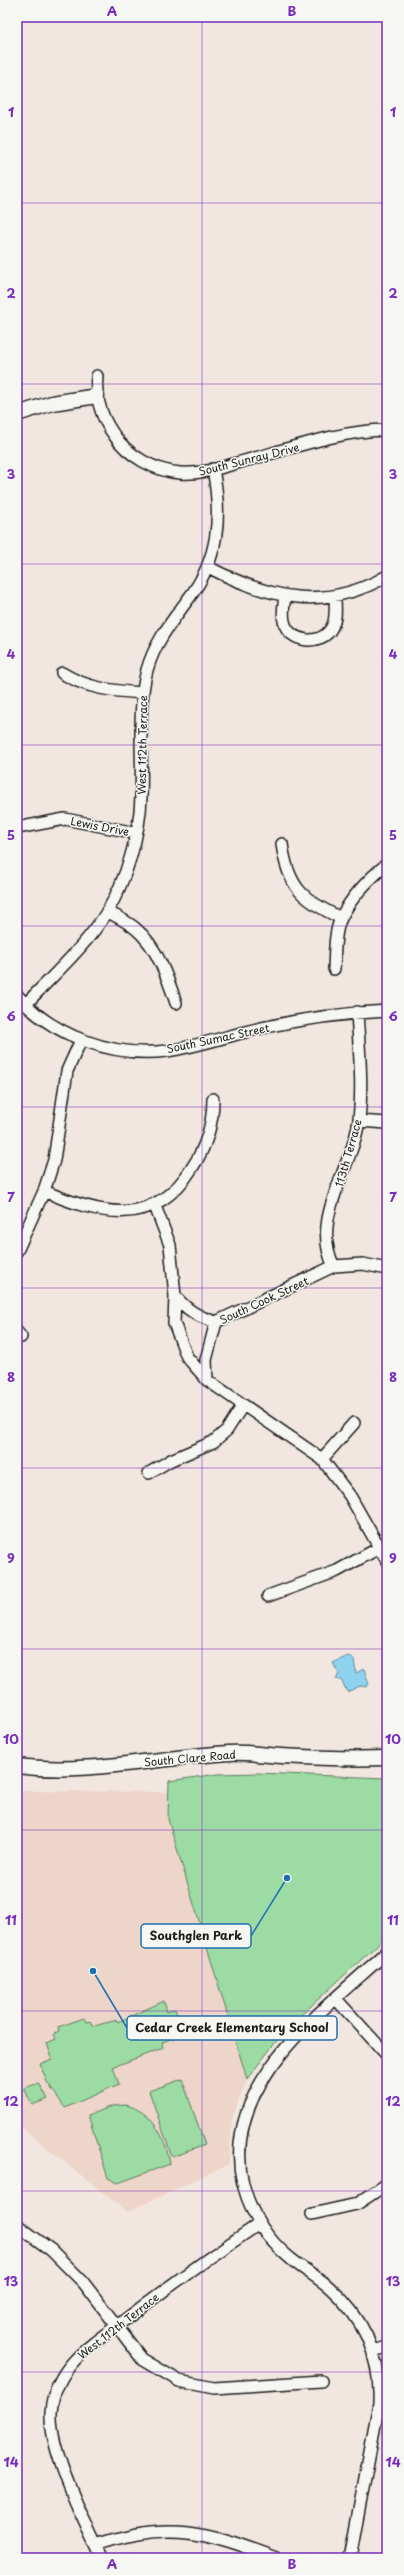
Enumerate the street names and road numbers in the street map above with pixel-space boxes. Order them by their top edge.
street label: South Sunray Drive [197,438,301,480]
street label: West 112th Terrace [133,695,151,795]
street label: Lewis Drive [69,812,131,840]
street label: South Sumac Street [165,1019,271,1057]
street label: 113th Terrace [330,1117,366,1189]
street label: South Cook Street [217,1272,312,1328]
street label: South Clare Road [143,1746,237,1770]
street label: West 112th Terrace [74,2289,162,2363]

